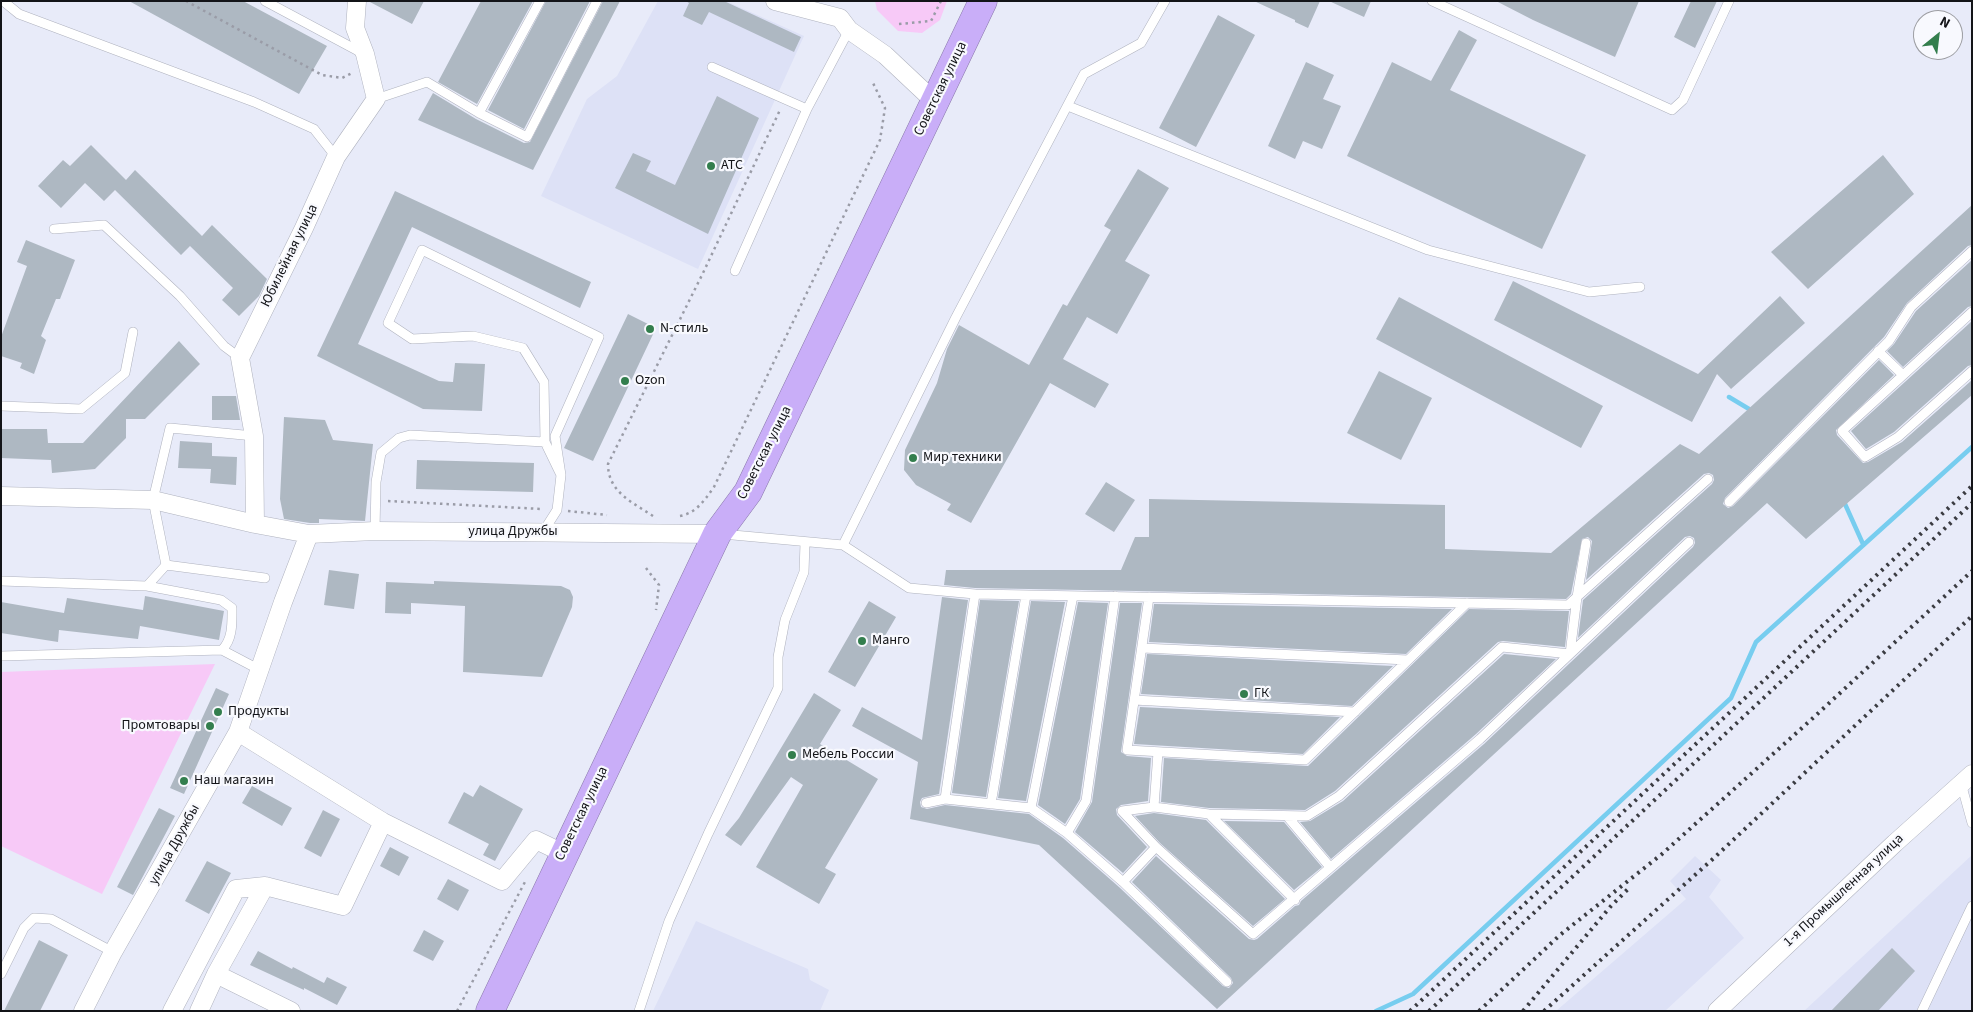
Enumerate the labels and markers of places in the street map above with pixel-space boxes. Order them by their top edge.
place label: АТС [721,158,743,174]
marker: АТС [705,160,717,172]
place label: N-стиль [660,321,708,337]
marker: N-стиль [644,323,656,335]
place label: Ozon [635,373,665,389]
marker: Ozon [619,375,631,387]
place label: Мир техники [923,450,1002,466]
marker: Мир техники [907,452,919,464]
place label: Манго [872,633,910,649]
marker: Манго [856,635,868,647]
place label: ГК [1254,686,1269,702]
marker: ГК [1238,688,1250,700]
place label: Продукты [228,704,289,720]
marker: Продукты [212,706,224,718]
place label: Промтовары [122,718,200,734]
marker: Промтовары [204,720,216,732]
place label: Мебель России [802,747,894,763]
marker: Мебель России [786,749,798,761]
place label: Наш магазин [194,773,274,789]
marker: Наш магазин [178,775,190,787]

